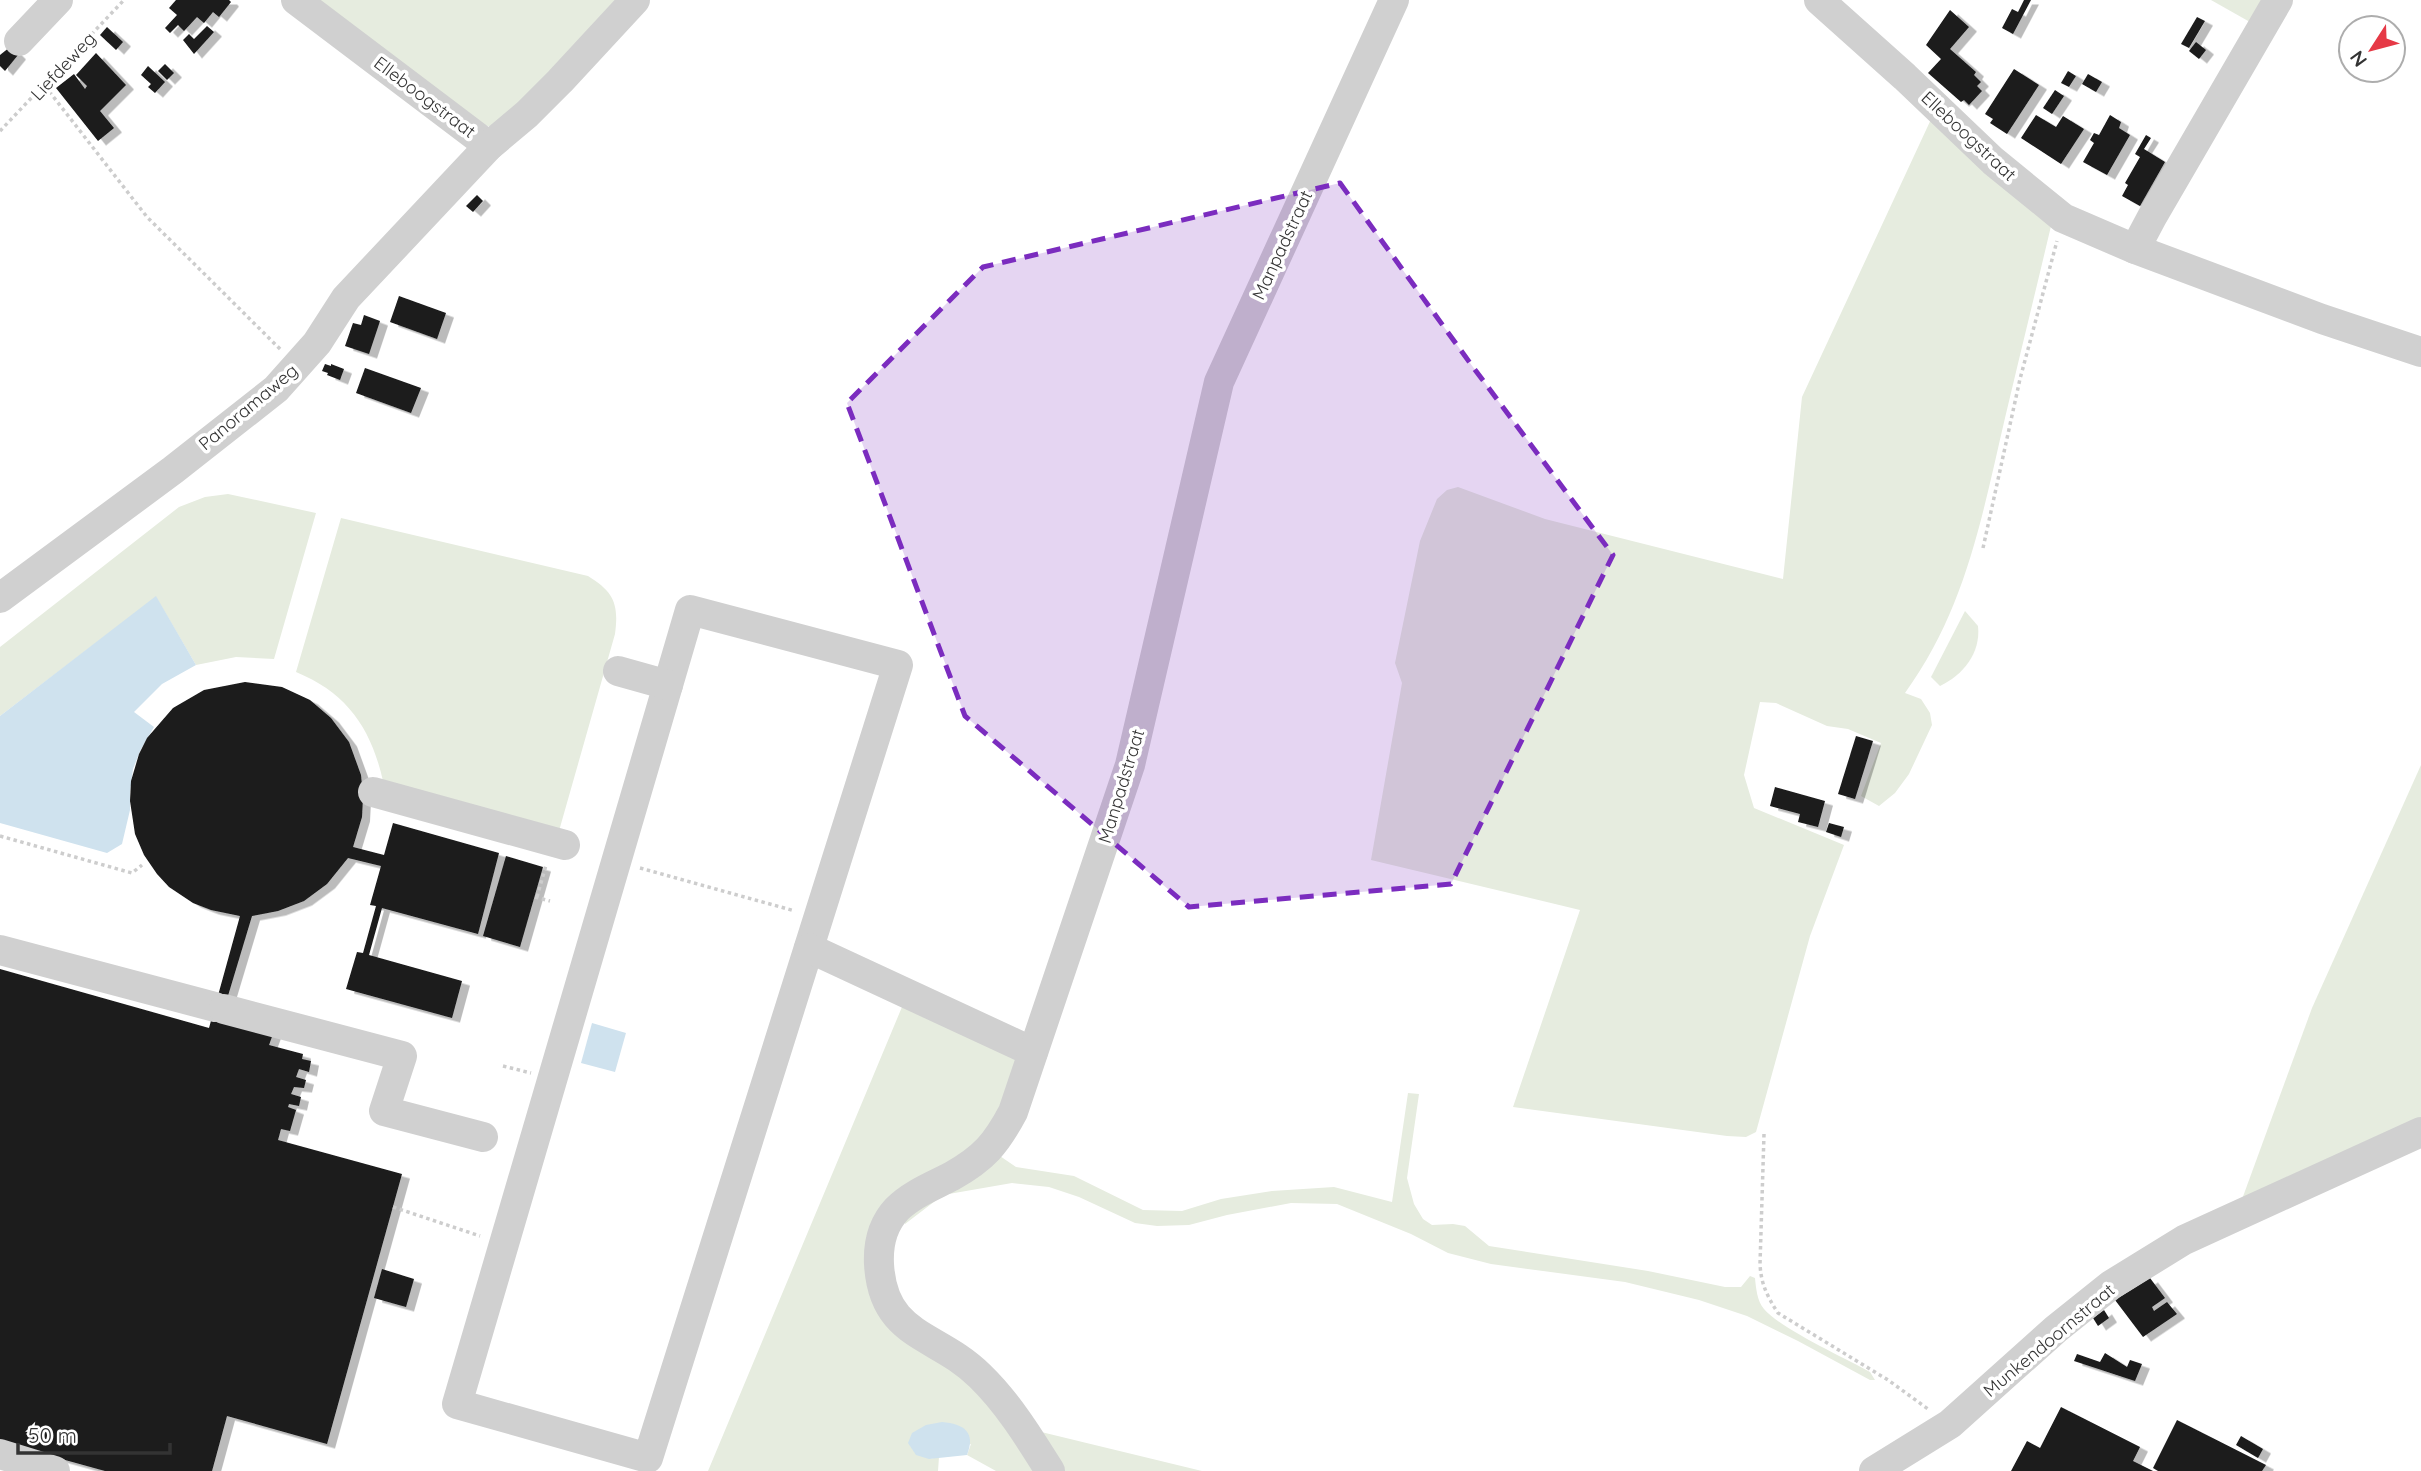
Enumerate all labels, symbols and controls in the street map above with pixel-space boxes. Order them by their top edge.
north arrow [2337,14,2407,84]
street label: Liefdeweg [25,27,101,105]
text: N [2344,46,2372,72]
street label: Elleboogstraat [370,51,480,143]
street label: Elleboogstraat [1917,86,2021,186]
street label: Manpadstraat [1247,187,1317,303]
street label: Panoramaweg [194,359,302,455]
street label: Manpadstraat [1093,726,1149,846]
street label: Munkendoornstraat [1979,1278,2119,1402]
scale bar [18,1412,170,1456]
text: 50 m [28,1422,77,1448]

